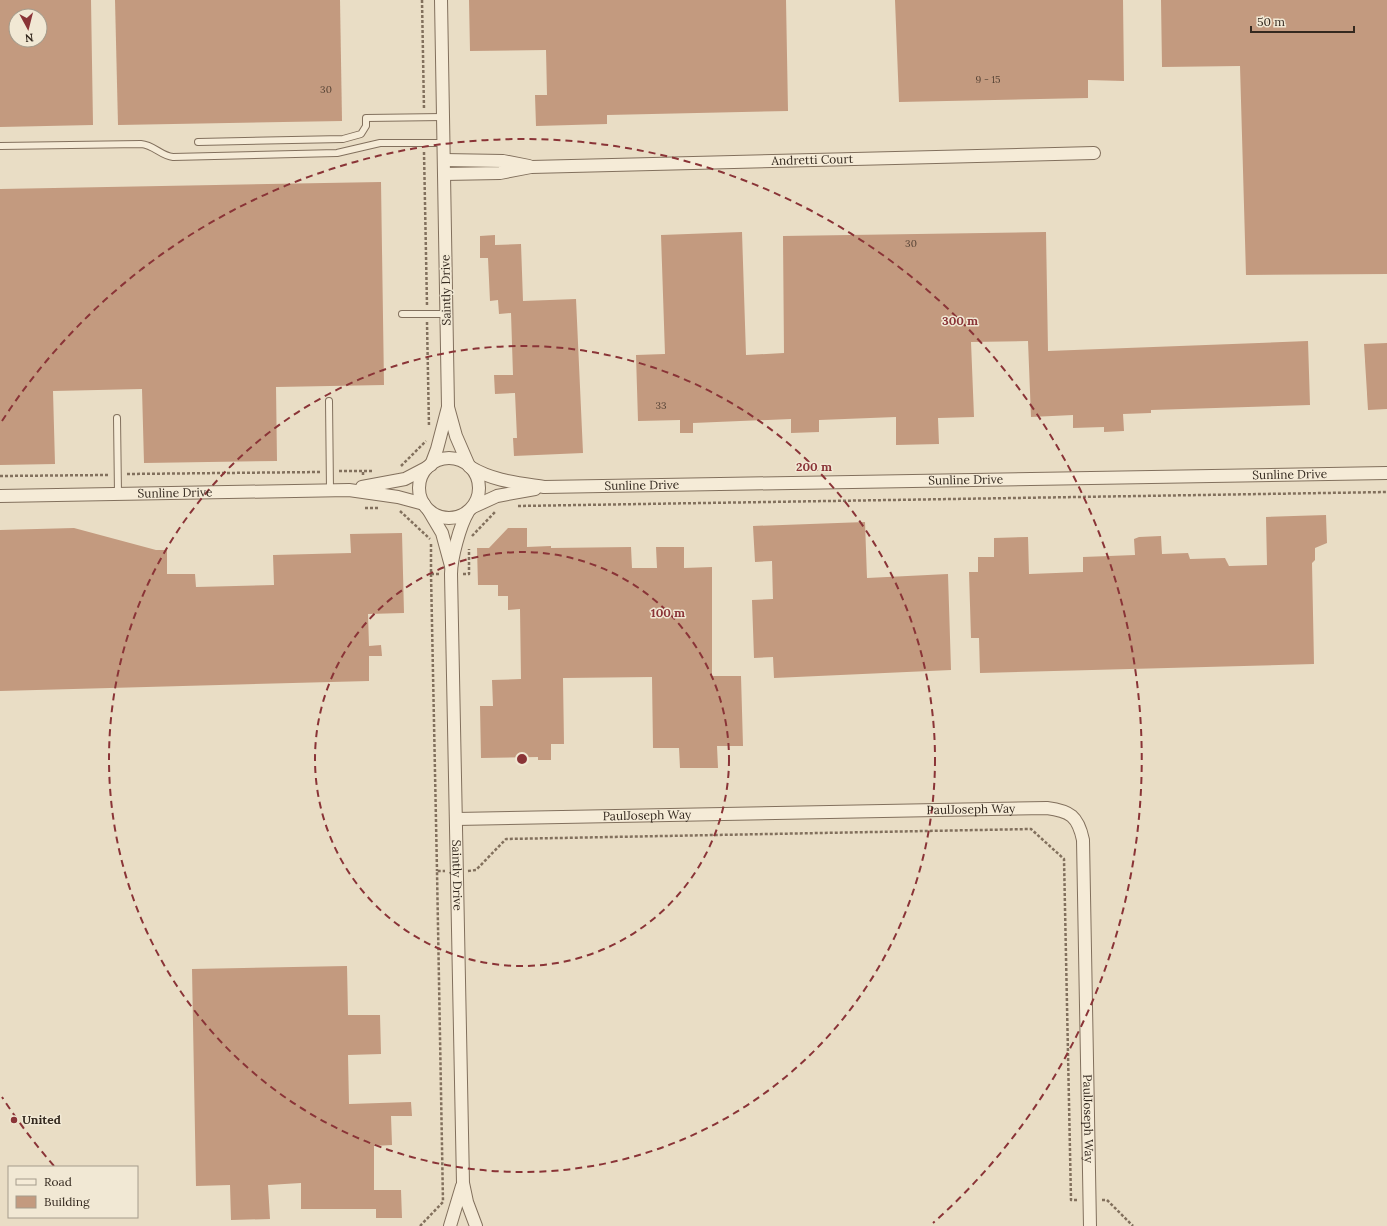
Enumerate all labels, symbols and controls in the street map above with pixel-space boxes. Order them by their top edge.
north arrow [8,8,48,48]
scale bar [1251,8,1354,34]
text: 50 m [1257,14,1285,29]
text: N [24,30,34,45]
house number: 9 - 15 [975,73,1001,86]
house number: 30 [320,83,332,96]
street label: Andretti Court [770,151,854,168]
house number: 30 [905,237,917,250]
street label: Saintly Drive [437,254,454,326]
text: 300 m [942,313,978,328]
house number: 33 [655,399,667,412]
text: 200 m [796,459,832,474]
street label: Sunline Drive [1252,466,1328,482]
street label: Sunline Drive [928,471,1004,488]
street label: Sunline Drive [604,477,680,493]
street label: Sunline Drive [137,484,213,501]
text: 100 m [651,605,685,620]
centre of rings [515,752,529,766]
street label: PaulJoseph Way [926,801,1016,817]
street label: PaulJoseph Way [602,807,692,823]
street label: Saintly Drive [449,840,466,911]
street label: PaulJoseph Way [1080,1074,1097,1164]
place label: United [22,1112,61,1127]
marker: United [9,1115,19,1125]
legend [8,1166,138,1218]
text: Road [44,1174,72,1189]
text: Building [44,1194,90,1209]

